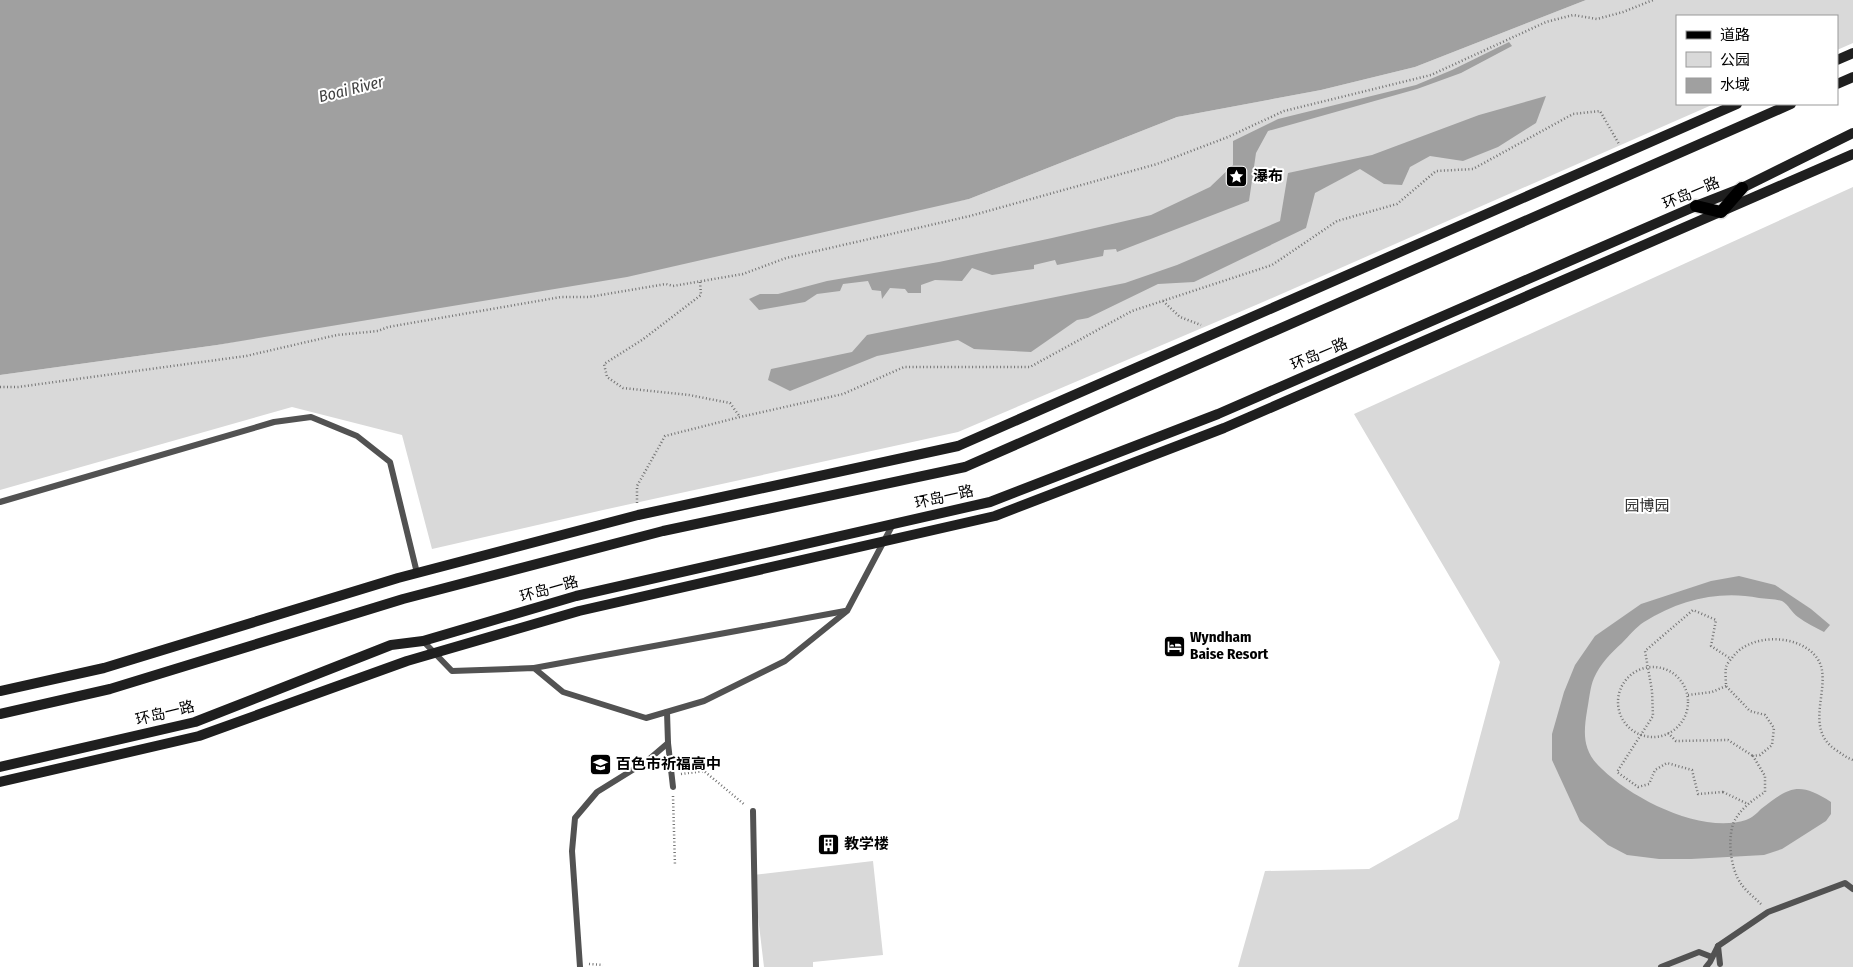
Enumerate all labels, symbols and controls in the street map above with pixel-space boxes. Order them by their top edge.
legend [1676,15,1838,105]
text: 道路 [1720,26,1750,44]
text: 公园 [1720,51,1750,69]
water label: Boai River [317,72,386,106]
text: 水域 [1720,76,1750,94]
place icon: 瀑布 [1225,164,1249,188]
place label: 瀑布 [1253,167,1283,185]
street label: 环岛一路 [1660,173,1722,213]
street label: 环岛一路 [1288,334,1350,374]
street label: 环岛一路 [913,481,975,513]
park label: 园博园 [1624,497,1670,515]
street label: 环岛一路 [518,572,580,606]
place label: Wyndham Baise Resort [1190,628,1269,663]
hotel icon: Wyndham Baise Resort [1162,634,1186,658]
street label: 环岛一路 [134,697,196,729]
school or university icon: 百色市祈福高中 [588,752,612,776]
place label: 百色市祈福高中 [616,755,721,773]
building icon: 教学楼 [816,832,840,856]
place label: 教学楼 [844,835,889,853]

